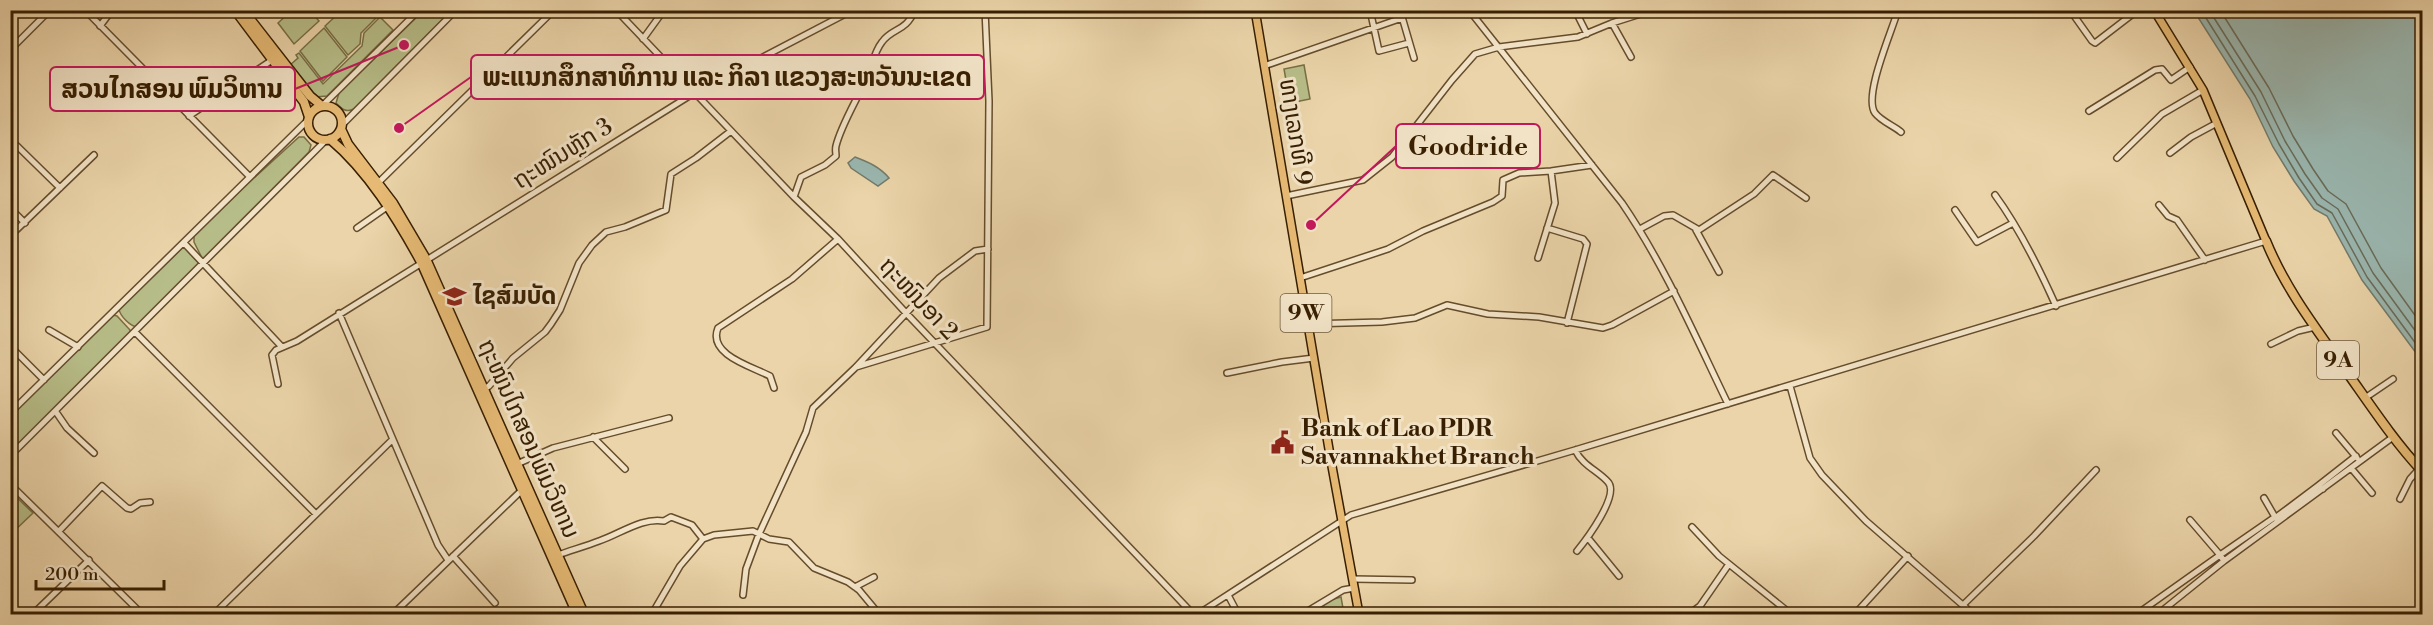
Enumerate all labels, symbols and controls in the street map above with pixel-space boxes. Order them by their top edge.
callout: ພະແນກສຶກສາທິການ ແລະ ກິລາ ແຂວງສະຫວັນນະເຂດ [471,55,984,99]
text: ພະແນກສຶກສາທິການ ແລະ ກິລາ ແຂວງສະຫວັນນະເຂດ [482,62,972,94]
callout: ສວນໄກສອນ ພົມວິຫານ [50,67,295,111]
text: ສວນໄກສອນ ພົມວິຫານ [61,74,283,106]
street label: ທາງເລກທີ 9 [1272,77,1318,187]
street label: ຖະໜົນຫຼັກ 3 [508,112,618,196]
callout: Goodride [1396,124,1540,168]
text: Goodride [1408,131,1528,163]
street label: ຖະໜົນອາ 2 [872,251,964,347]
place label: ໄຊສົມບັດ [472,282,556,312]
school or university icon: ໄຊສົມບັດ [442,284,468,310]
road number: 9W [1280,294,1332,332]
street label: ຖະໜົນໄກສອນພົມວິຫານ [470,335,586,543]
road number: 9A [2317,341,2359,379]
place label: Bank of Lao PDR Savannakhet Branch [1301,414,1535,472]
public building icon: Bank of Lao PDR Savannakhet Branch [1270,430,1296,456]
scale bar [36,553,164,591]
text: 200 m [45,563,99,586]

